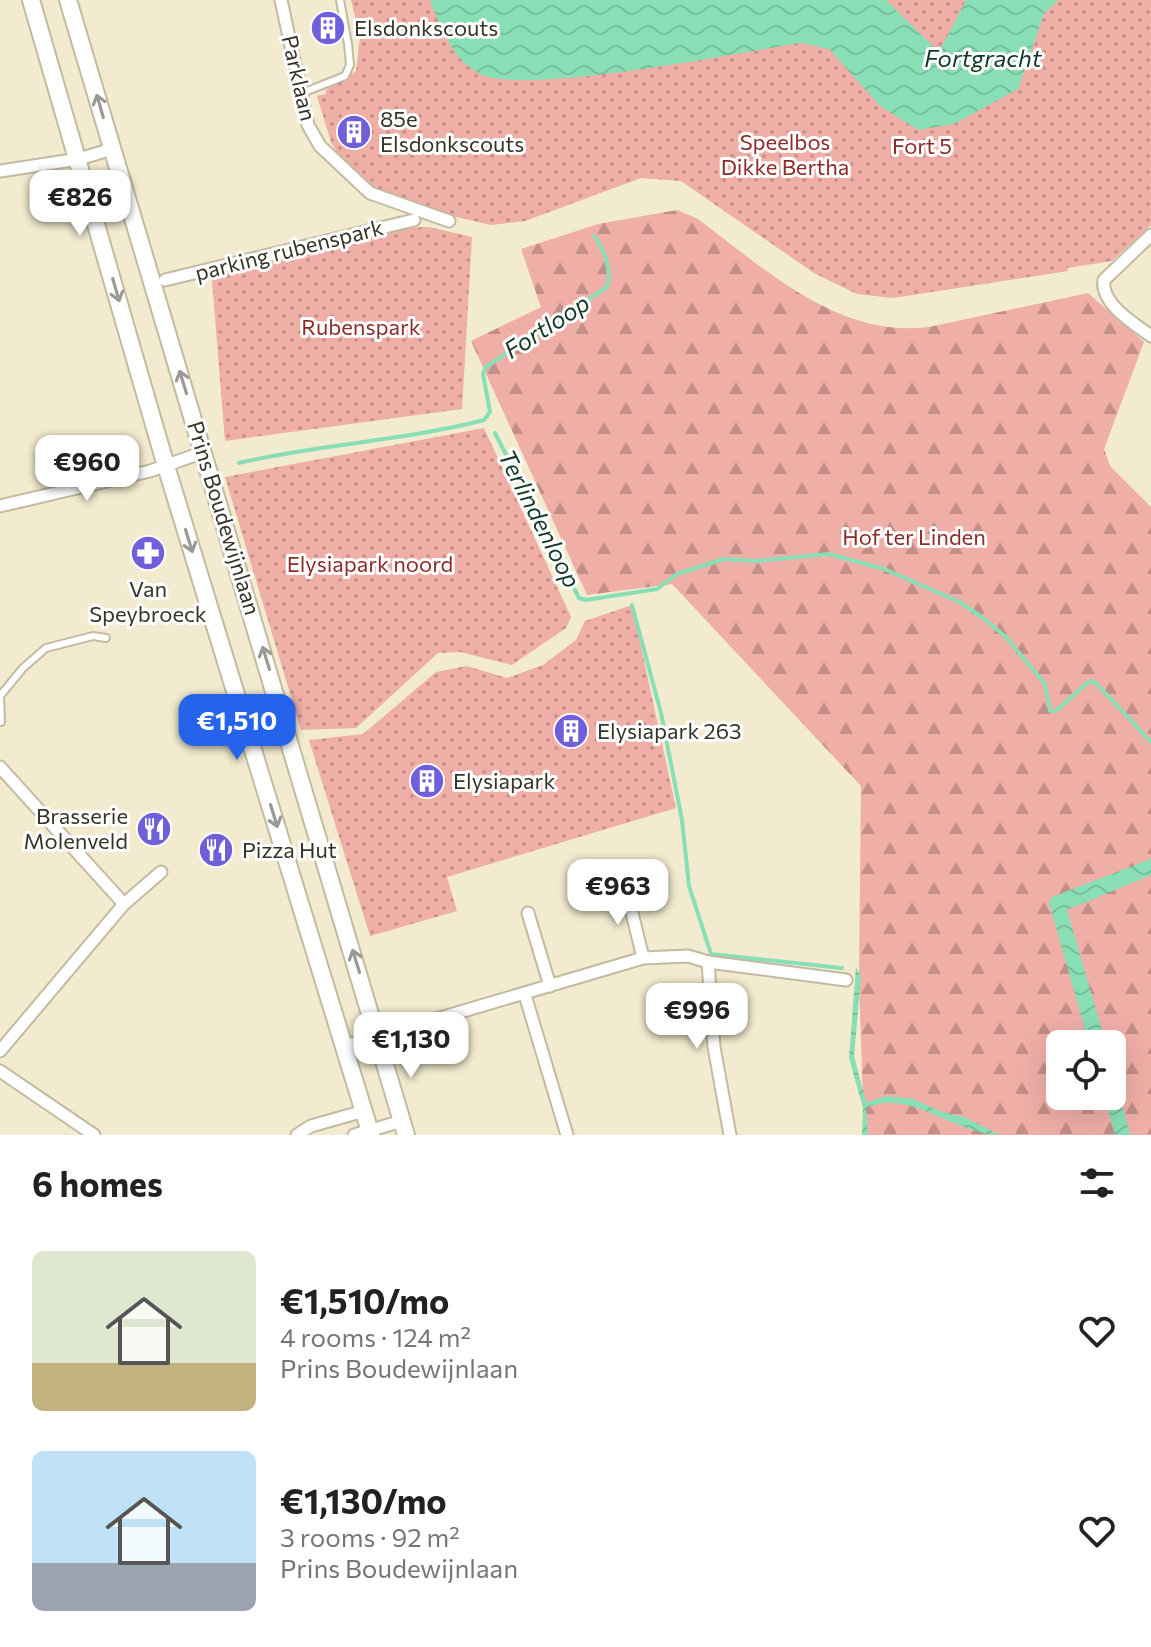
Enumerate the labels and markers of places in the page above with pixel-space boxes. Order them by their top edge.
building icon: Elsdonkscouts [309,9,347,47]
place label: Elsdonkscouts [354,14,498,41]
place label: 85e Elsdonkscouts [380,105,524,157]
building icon: 85e Elsdonkscouts [335,113,373,151]
pin: €826 [33,170,127,238]
pin: €960 [40,435,134,503]
pharmacy icon: Van Speybroeck [129,534,167,572]
place label: Van Speybroeck [89,575,207,627]
pin: €1,510 [172,694,302,762]
building icon: Elysiapark 263 [552,712,590,750]
place label: Elysiapark 263 [597,717,742,744]
building icon: Elysiapark [408,762,446,800]
place label: Elysiapark [453,767,555,794]
place label: Brasserie Molenveld [24,802,128,854]
restaurant icon: Brasserie Molenveld [135,810,173,848]
restaurant icon: Pizza Hut [197,831,235,869]
place label: Pizza Hut [242,836,337,863]
pin: €963 [571,859,665,927]
pin: €996 [650,983,744,1051]
pin: €1,130 [346,1012,476,1080]

